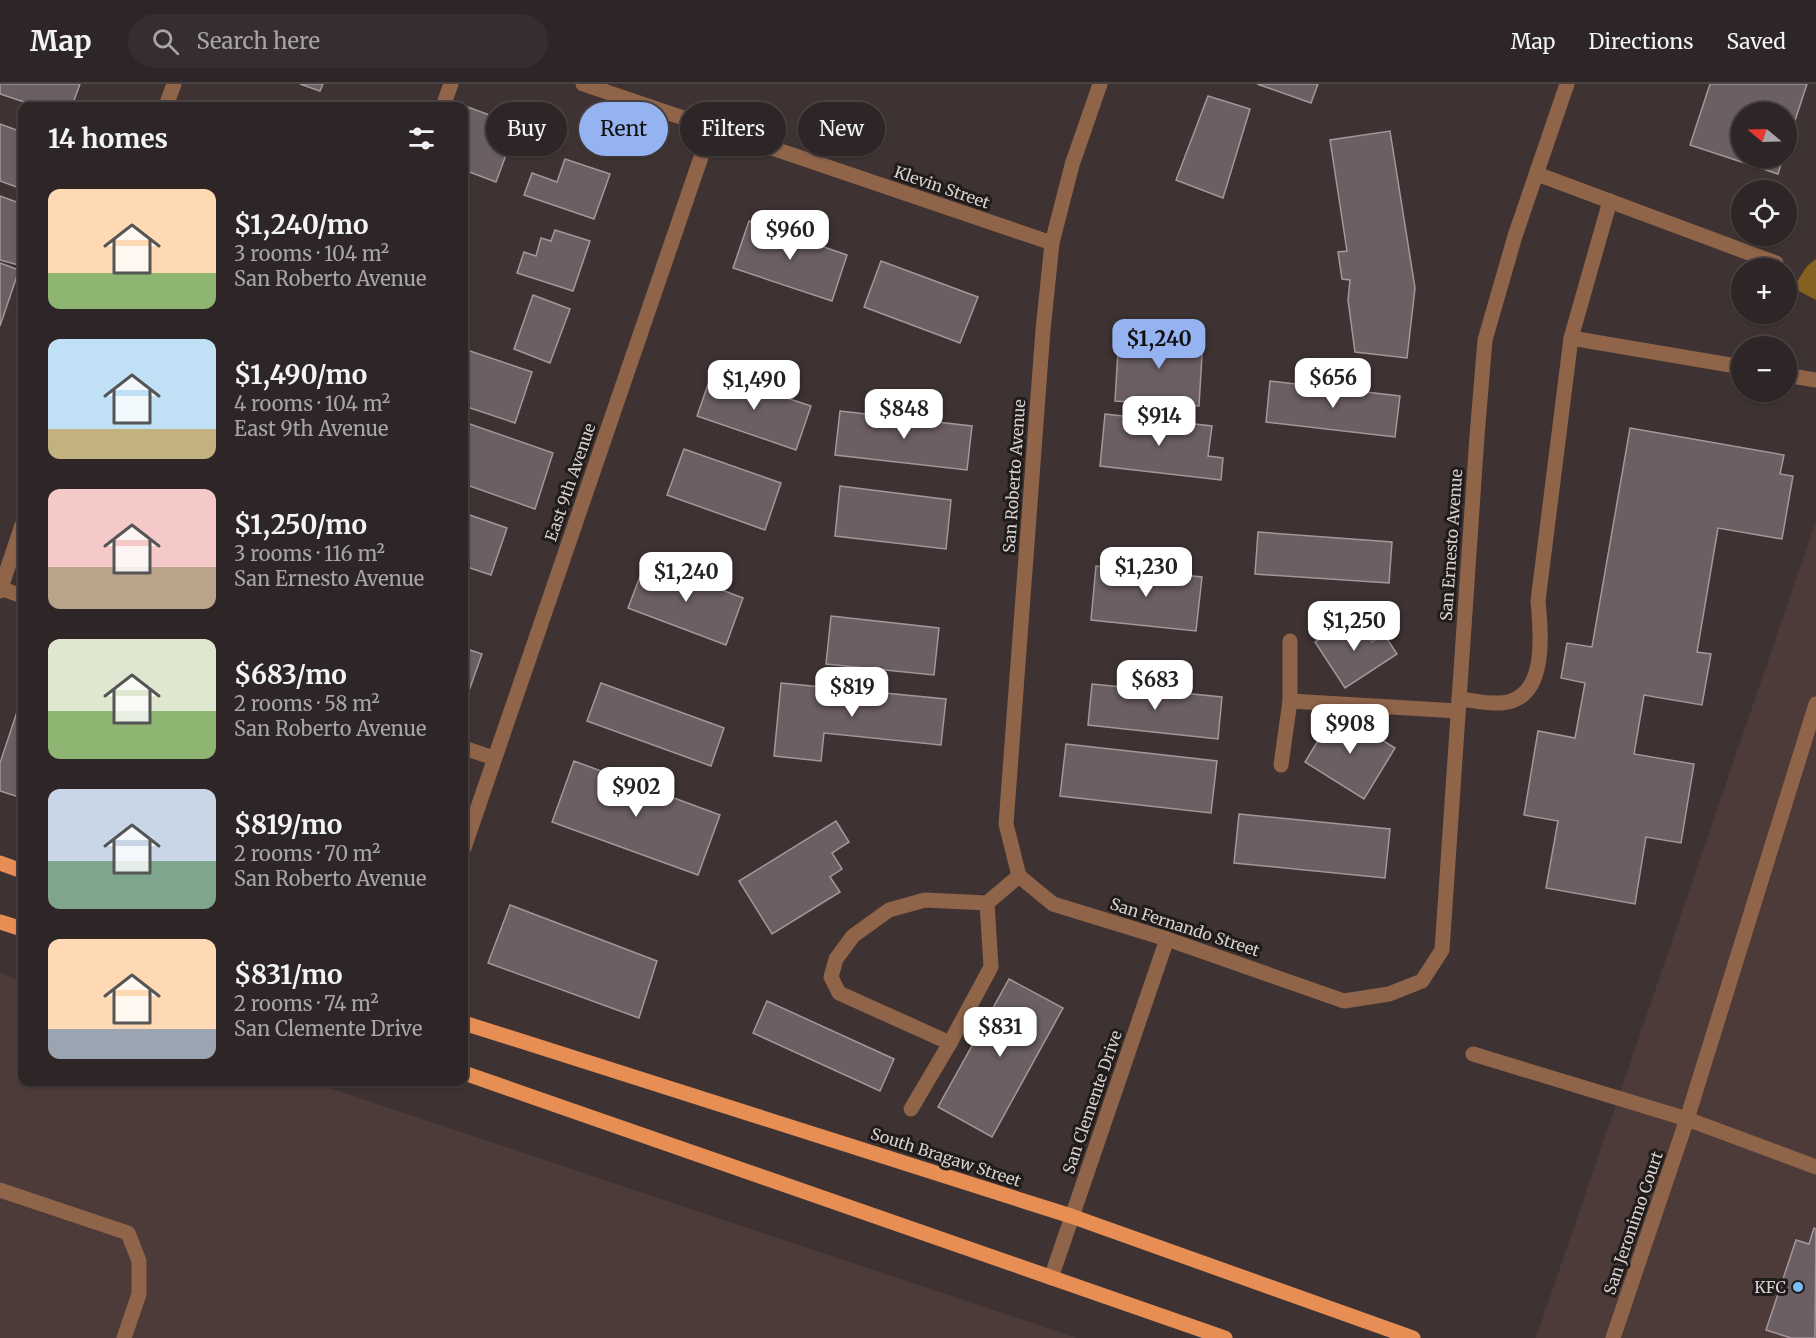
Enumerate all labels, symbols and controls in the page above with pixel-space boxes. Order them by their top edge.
search box [128,14,548,68]
text: Map [30,23,92,59]
icon: search [149,25,182,58]
text: Search here [197,27,320,55]
text: Map [1511,28,1555,55]
text: Directions [1588,28,1693,55]
text: Saved [1726,28,1786,55]
chip: Buy [486,102,567,156]
chip: Rent [579,102,668,156]
chip: Filters [680,102,786,156]
chip: New [798,102,885,156]
north arrow [1731,102,1797,168]
map controls [1731,102,1797,402]
text: 14 homes [48,122,168,155]
icon: filters [405,122,438,155]
street label: Klevin Street [892,161,993,213]
button: locate [1731,180,1797,246]
text: $1,240/mo [234,208,368,241]
pin: $960 [754,210,826,261]
icon: home [96,213,168,285]
text: $960 [765,217,815,242]
text: 3 rooms · 104 m² [234,241,389,266]
button: + [1731,258,1797,324]
text: San Roberto Avenue [234,266,426,291]
pin: $1,240 [1110,319,1208,370]
text: $1,240 [1126,326,1192,351]
button: − [1731,336,1797,402]
text: $1,490/mo [234,358,367,391]
pin: $656 [1297,358,1369,409]
pin: $1,490 [705,360,803,411]
icon: home [96,363,168,435]
text: $656 [1309,365,1357,390]
text: $1,490 [722,367,786,392]
pin: $848 [868,389,940,440]
text: 4 rooms · 104 m² [234,391,390,416]
text: $848 [879,396,929,421]
pin: $914 [1123,396,1195,447]
street label: San Roberto Avenue [999,399,1029,553]
text: $914 [1136,403,1182,428]
text: East 9th Avenue [234,416,388,441]
street label: East 9th Avenue [540,420,600,544]
street label: San Ernesto Avenue [1436,468,1466,622]
text: $1,250/mo [234,508,367,541]
icon: home [96,513,168,585]
text: 3 rooms · 116 m² [234,541,385,566]
pin: $1,230 [1097,547,1195,598]
pin: $1,240 [637,552,735,603]
text: $1,230 [1114,554,1178,579]
text: $1,240 [653,559,719,584]
text: San Ernesto Avenue [234,566,424,591]
pin: $1,250 [1305,601,1403,652]
text: $1,250 [1322,608,1386,633]
text: $683/mo [234,658,347,691]
pin: $683 [1119,660,1191,711]
icon: home [96,663,168,735]
pin: $819 [816,667,888,718]
text: $683 [1131,667,1179,692]
text: $819 [829,674,875,699]
text: 2 rooms · 58 m² [234,691,380,716]
pin: $908 [1314,704,1386,755]
text: $908 [1325,711,1375,736]
text: San Roberto Avenue [234,716,426,741]
pin: $902 [600,767,672,818]
text: $902 [611,774,661,799]
text: $819/mo [234,808,342,841]
icon: home [96,813,168,885]
text: 2 rooms · 70 m² [234,841,380,866]
text: San Roberto Avenue [234,866,426,891]
street label: San Fernando Street [1108,893,1263,961]
text: $831/mo [234,958,343,991]
icon: home [96,963,168,1035]
text: 2 rooms · 74 m² [234,991,379,1016]
pin: $831 [964,1007,1036,1058]
text: $831 [978,1014,1022,1039]
text: San Clemente Drive [234,1016,422,1041]
street label: San Clemente Drive [1058,1028,1126,1176]
street label: South Bragaw Street [868,1123,1024,1191]
street label: San Jeronimo Court [1599,1148,1667,1297]
place label: KFC [1754,1277,1786,1297]
marker: KFC [1791,1280,1805,1294]

